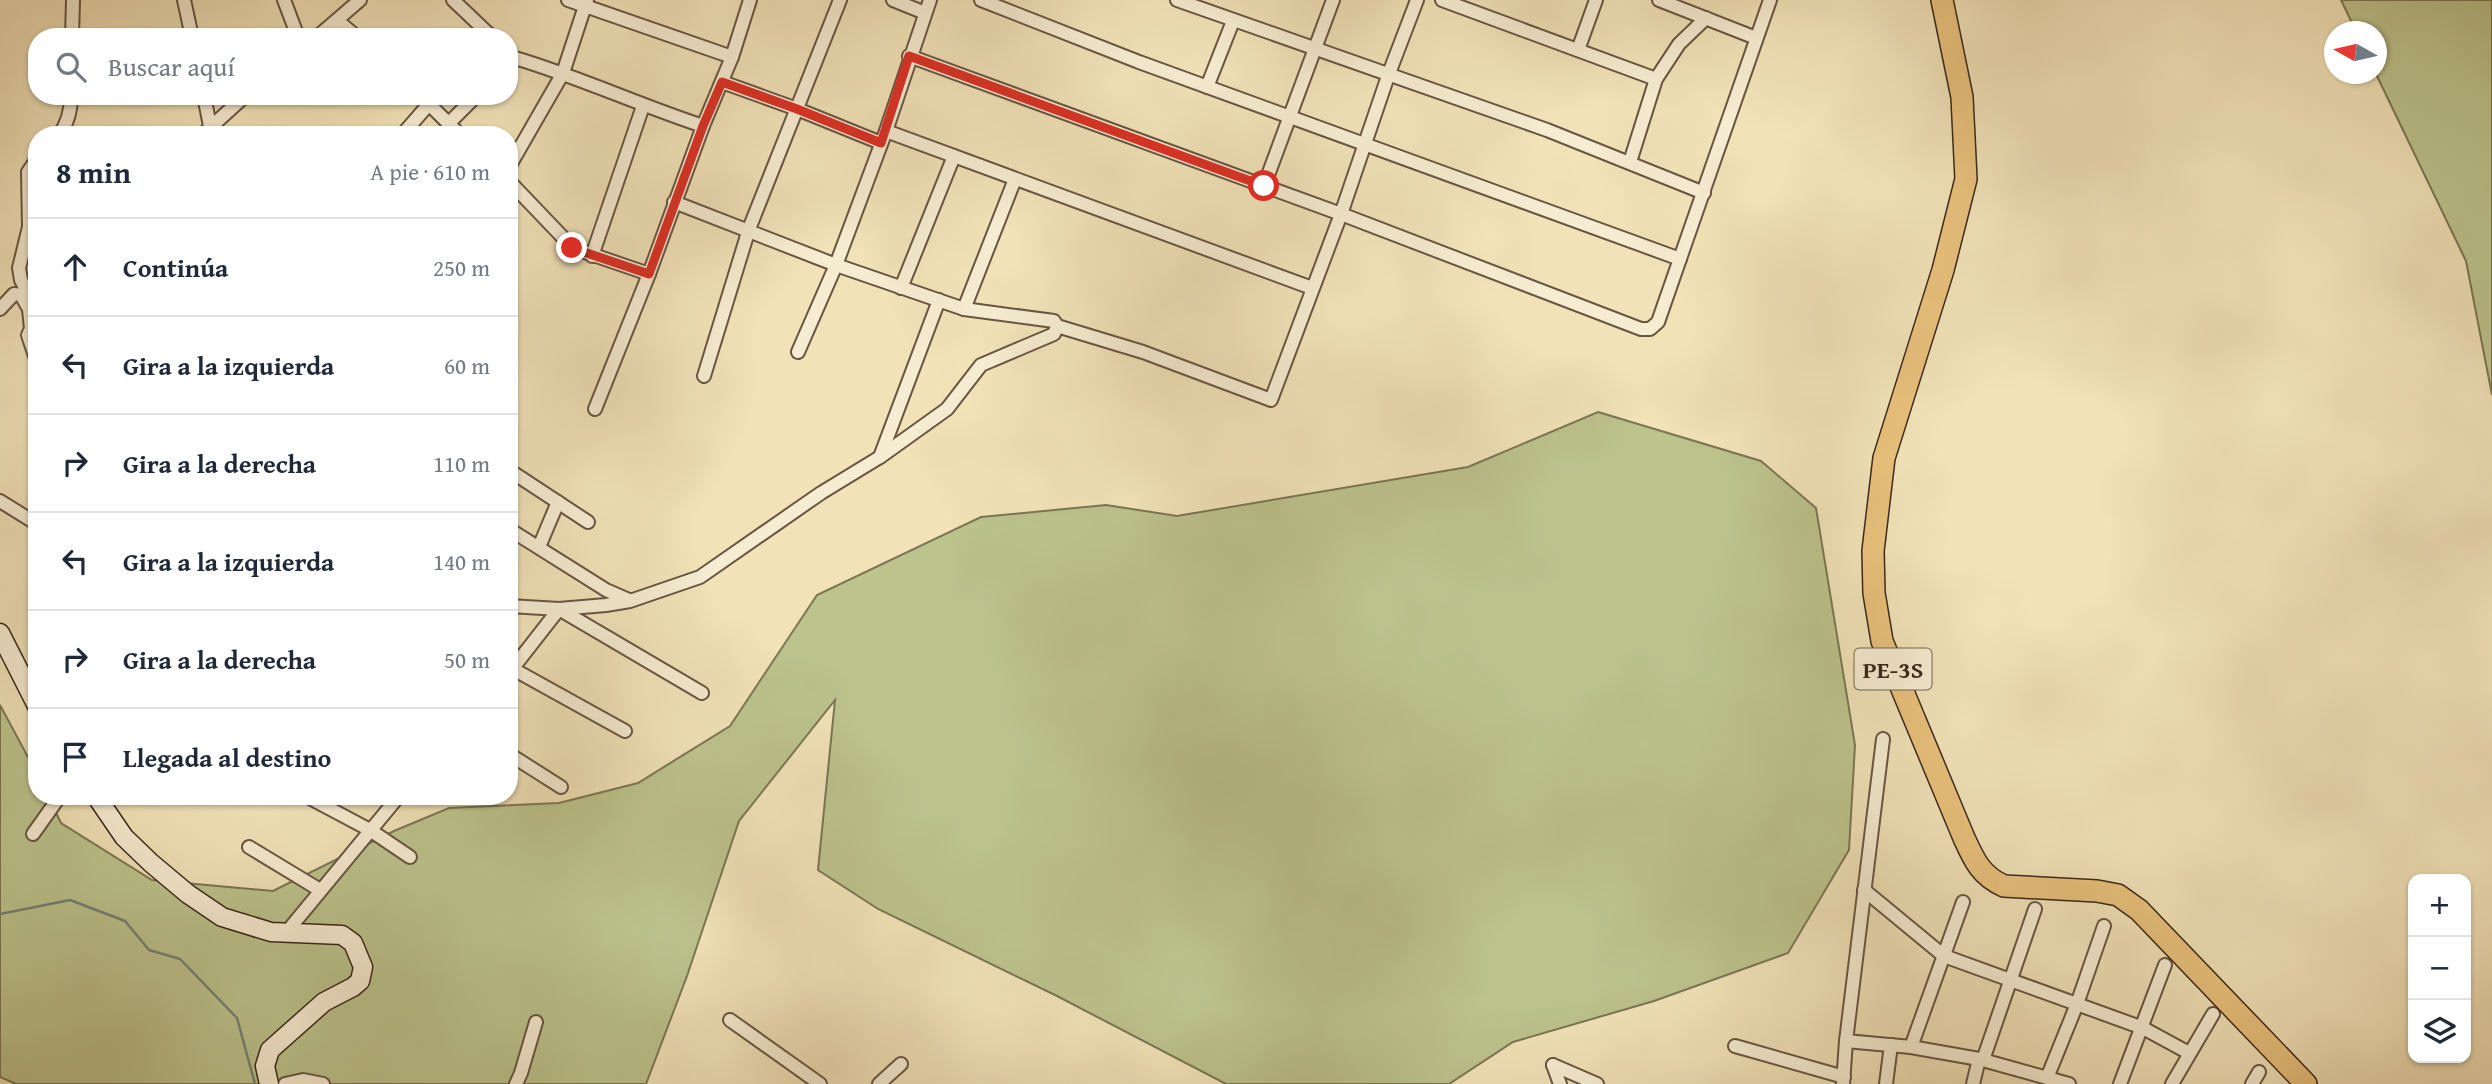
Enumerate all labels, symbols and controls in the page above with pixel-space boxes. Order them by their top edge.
north arrow [2324,21,2387,84]
search box [28,28,518,105]
text: Buscar aquí [108,47,235,86]
icon: search [52,48,90,86]
text: 8 min [56,150,131,194]
text: A pie · 610 m [370,155,490,188]
route start [1248,170,1279,201]
route end [556,232,587,263]
icon: ahead [56,248,94,286]
text: Continúa [123,248,228,287]
text: 250 m [433,251,490,284]
icon: left [56,346,94,384]
text: Gira a la izquierda [123,346,334,385]
text: 60 m [444,349,490,382]
icon: right [56,444,94,482]
text: Gira a la derecha [123,444,316,483]
text: 110 m [433,447,490,480]
icon: left [56,542,94,580]
text: Gira a la izquierda [123,542,334,581]
text: 140 m [433,545,490,578]
icon: right [56,640,94,678]
text: Gira a la derecha [123,640,316,679]
text: 50 m [444,643,490,676]
road number: PE-3S [1854,648,1932,690]
icon: arrive [56,738,94,776]
text: Llegada al destino [123,738,331,777]
map controls [2408,874,2471,1063]
button: + [2408,874,2471,937]
button: − [2408,937,2471,1000]
button: layers [2408,1000,2471,1063]

